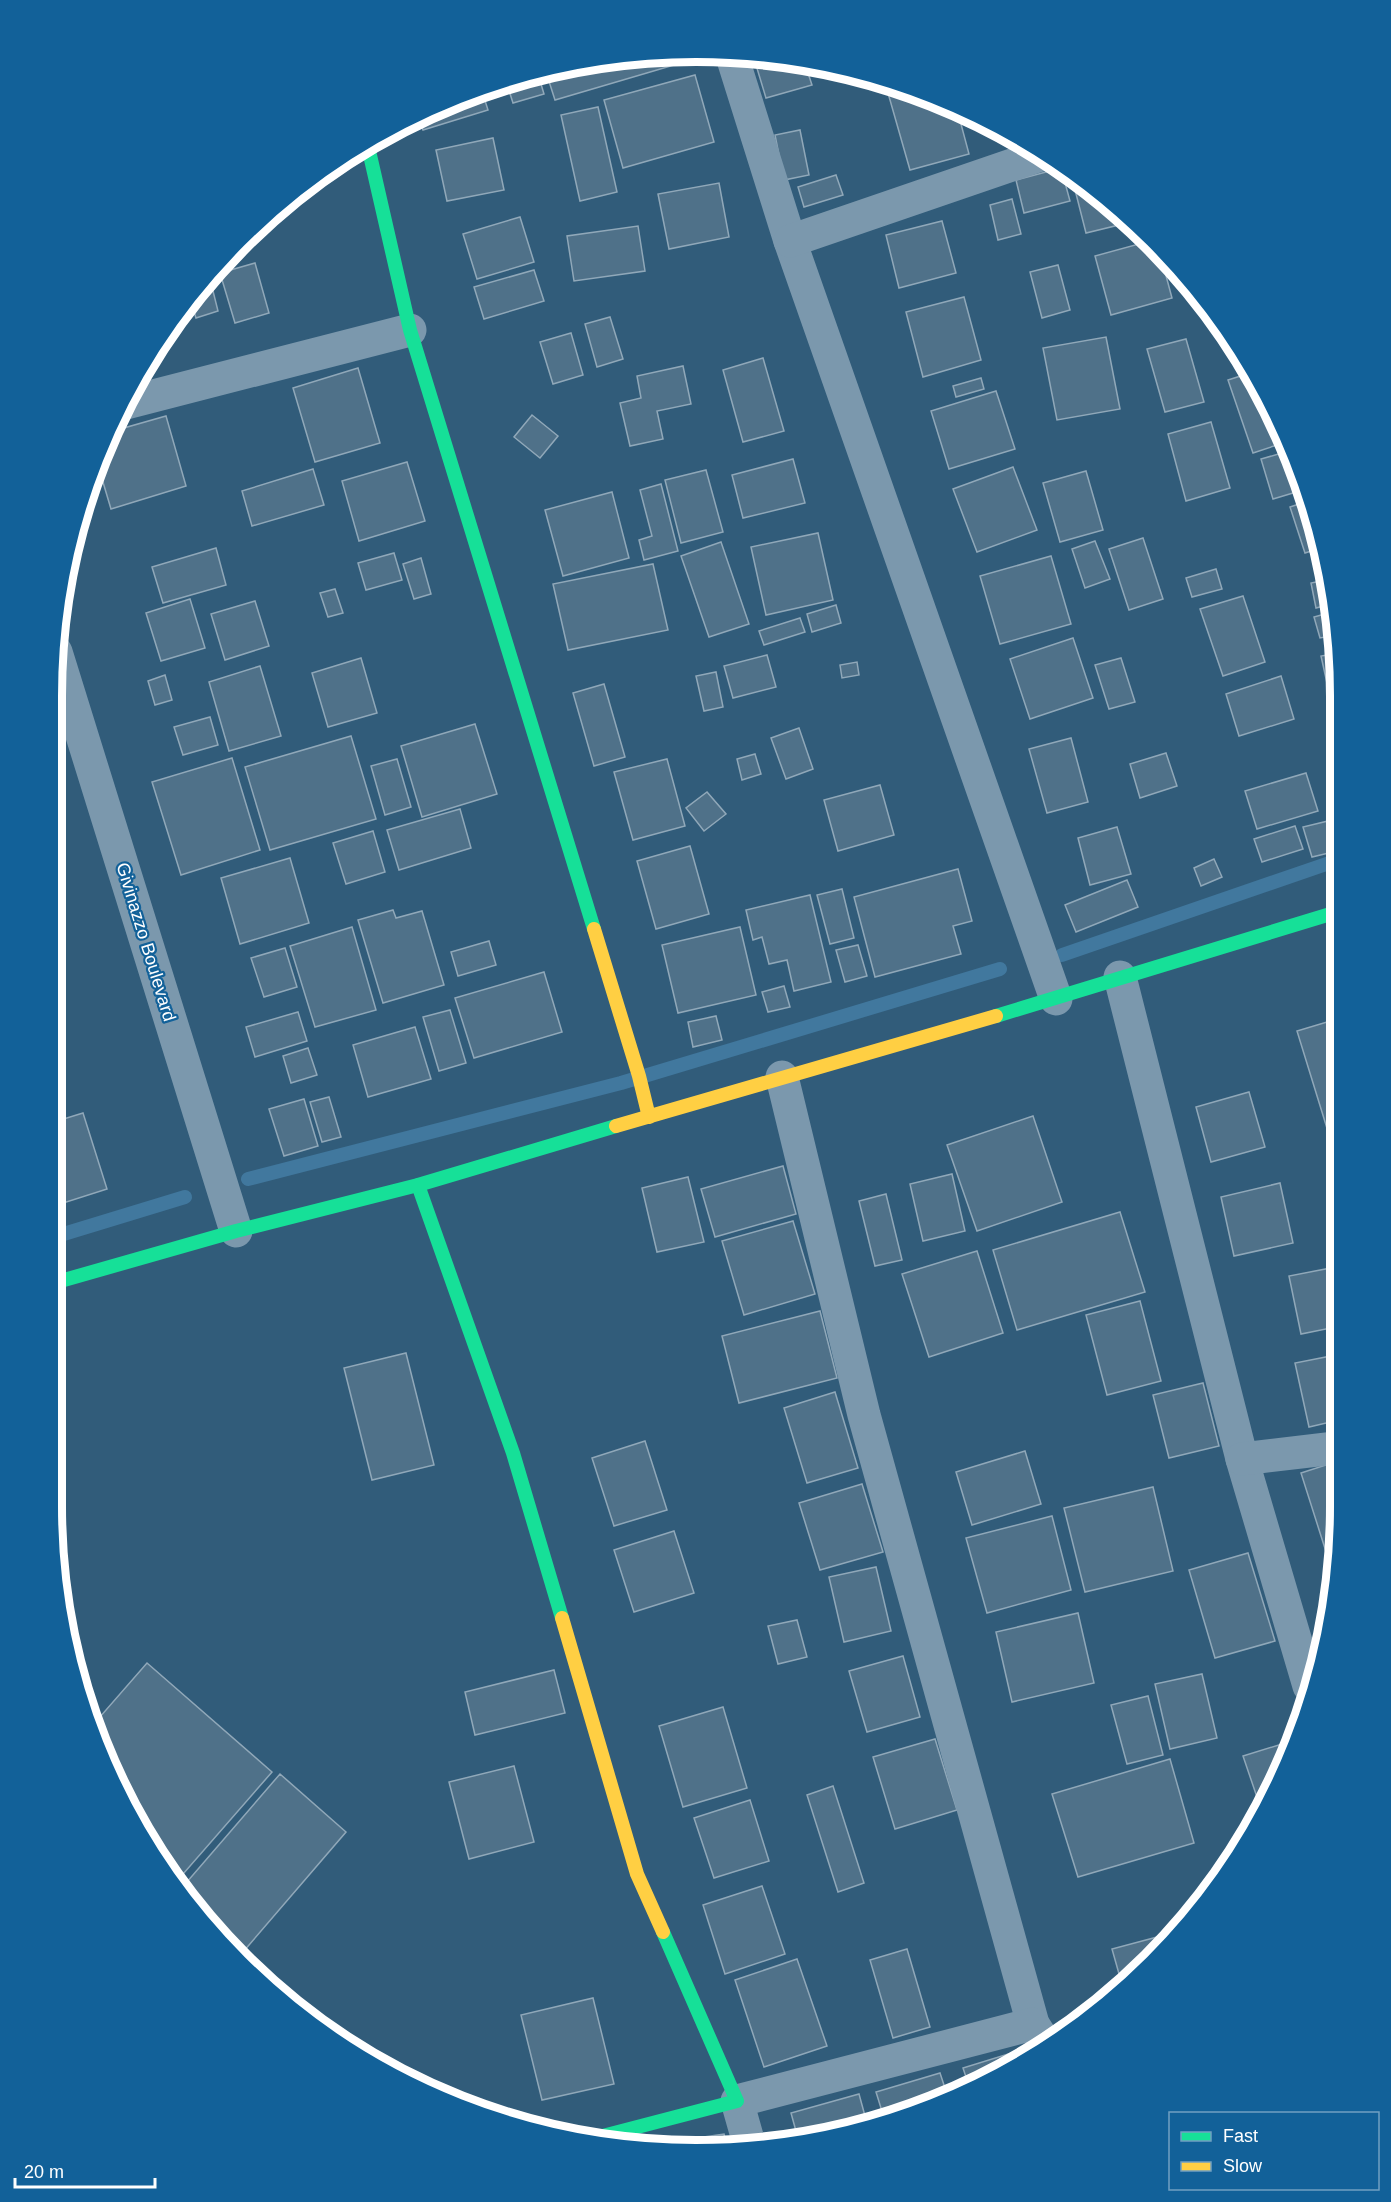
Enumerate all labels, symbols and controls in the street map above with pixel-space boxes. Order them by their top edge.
street label: Givinazzo Boulevard [112,860,180,1024]
legend [1169,2112,1379,2190]
text: Fast [1223,2126,1258,2146]
scale bar [15,2151,154,2189]
text: Slow [1223,2156,1263,2176]
text: 20 m [24,2162,64,2182]

